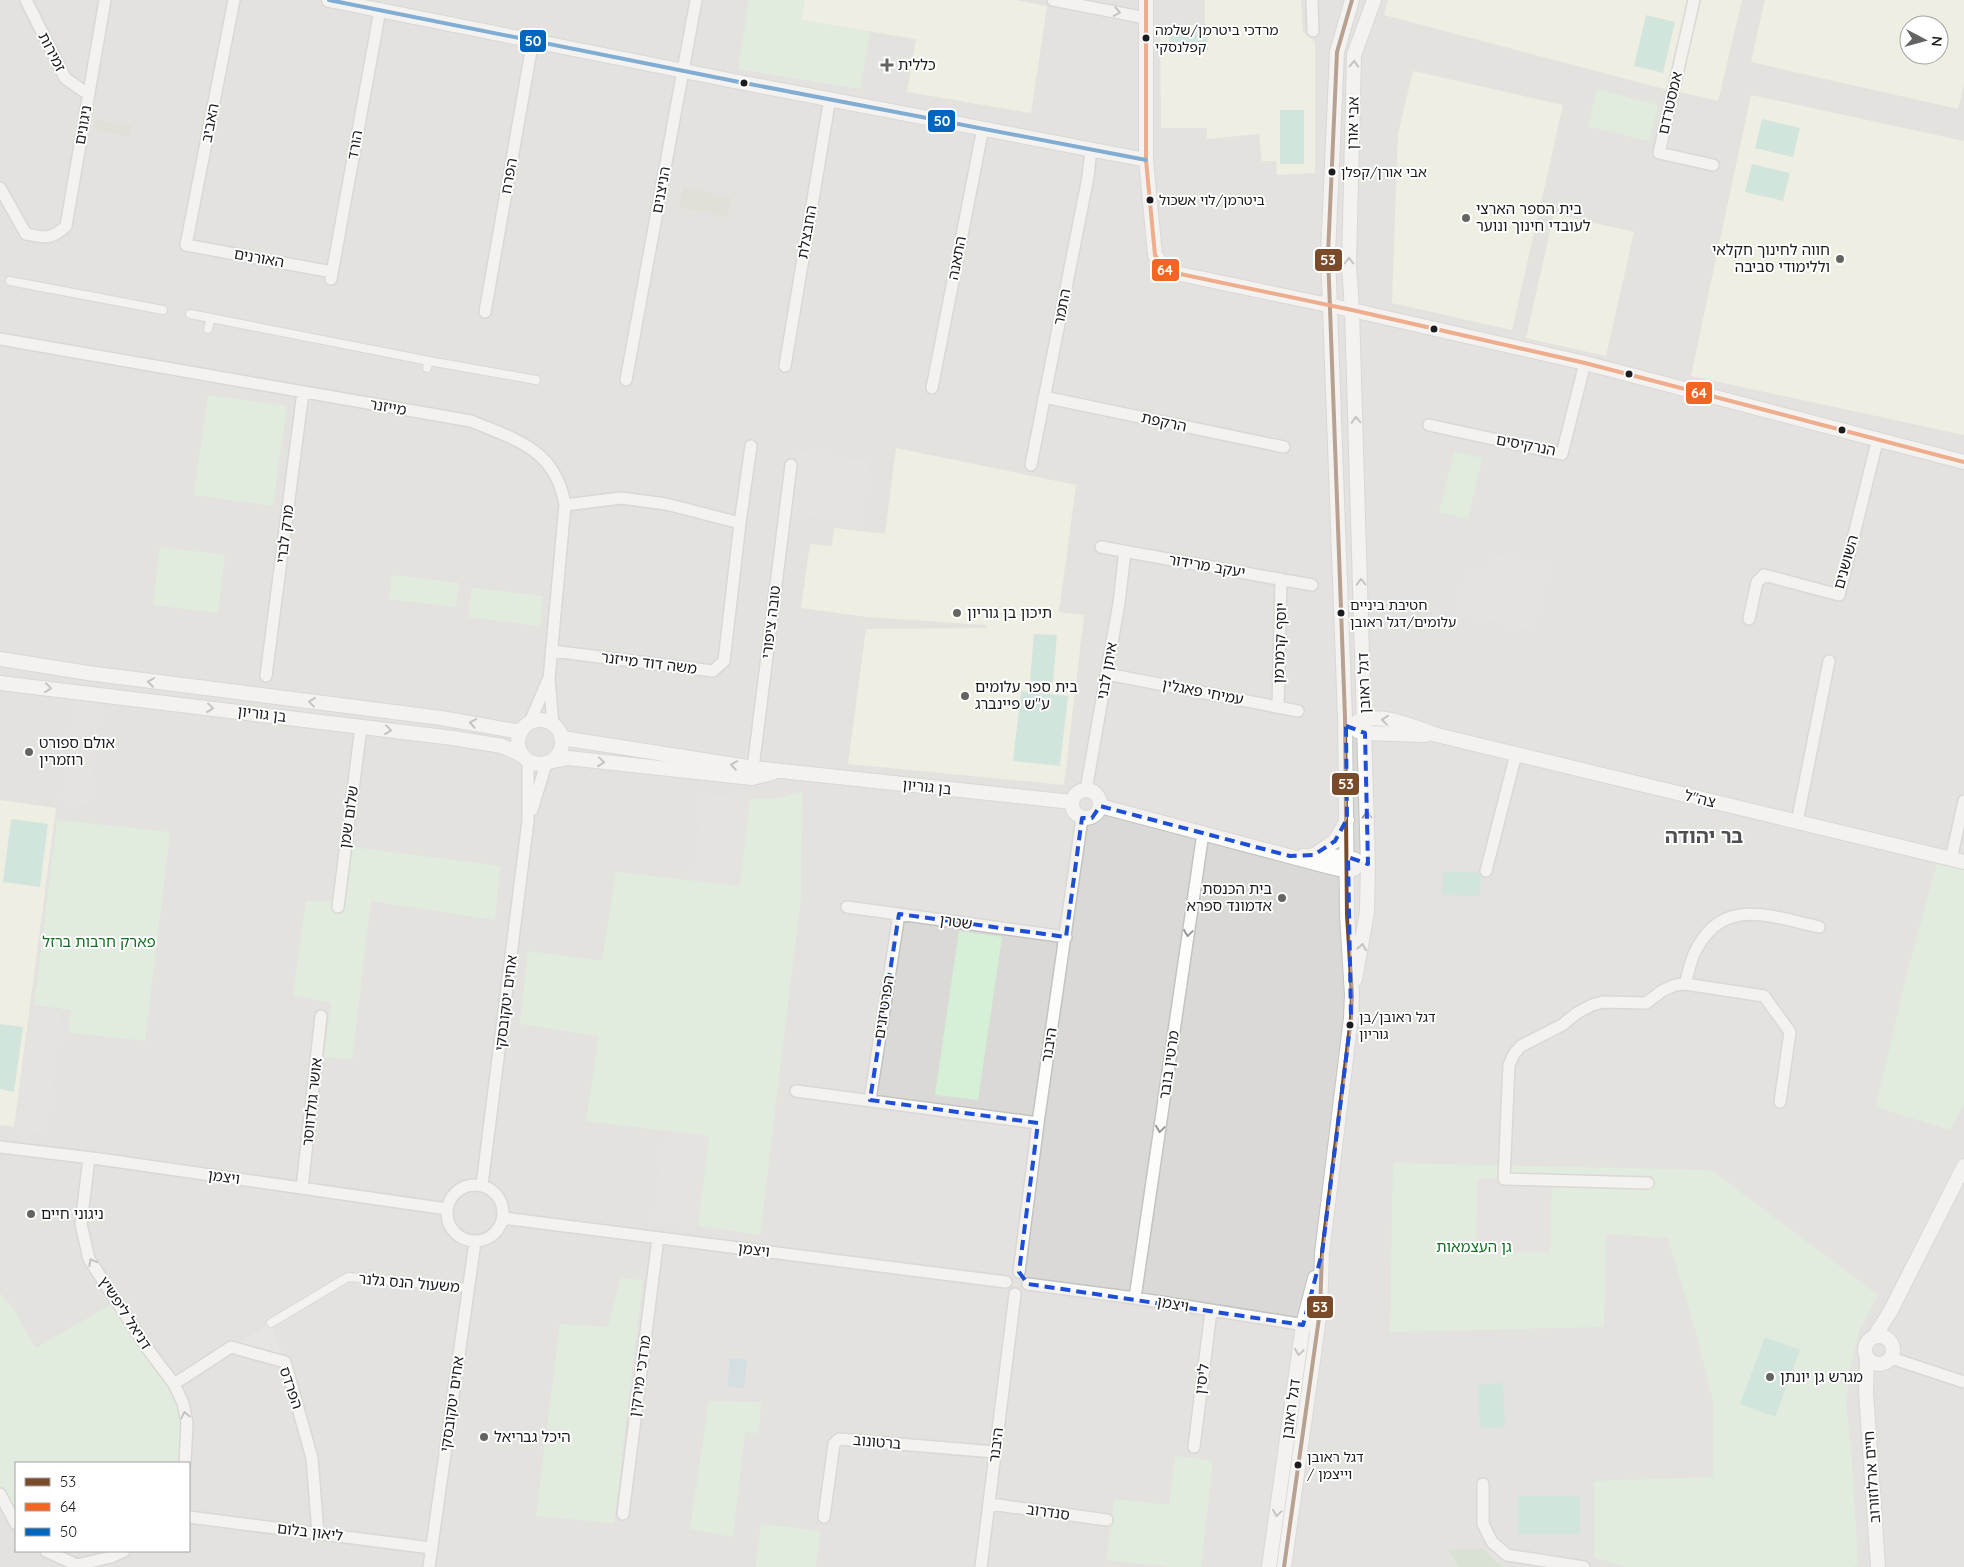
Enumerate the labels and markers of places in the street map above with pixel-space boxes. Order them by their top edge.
place label: מרדכי ביטרמן/שלמה קפלנסקי [1155,21,1278,56]
marker: מרדכי ביטרמן/שלמה קפלנסקי [1141,33,1151,43]
place label: כללית [898,55,936,74]
marker: כללית [880,58,894,72]
unlabelled marker [739,78,749,88]
place label: אבי אורן/קפלן [1341,163,1427,181]
marker: אבי אורן/קפלן [1327,167,1337,177]
place label: ביטרמן/לוי אשכול [1159,191,1265,209]
marker: ביטרמן/לוי אשכול [1145,195,1155,205]
place label: בית הספר הארצי לעובדי חינוך ונוער [1476,199,1591,235]
marker: בית הספר הארצי לעובדי חינוך ונוער [1460,212,1472,224]
place label: חווה לחינוך חקלאי וללימודי סביבה [1712,240,1830,276]
marker: חווה לחינוך חקלאי וללימודי סביבה [1834,253,1846,265]
unlabelled marker [1429,324,1439,334]
unlabelled marker [1624,369,1634,379]
unlabelled marker [1837,425,1847,435]
place label: חטיבת ביניים עלומים/דגל ראובן [1350,596,1456,631]
place label: תיכון בן גוריון [967,603,1052,622]
marker: תיכון בן גוריון [951,607,963,619]
marker: חטיבת ביניים עלומים/דגל ראובן [1336,608,1346,618]
place label: בית ספר עלומים ע"ש פיינברג [975,677,1078,713]
marker: בית ספר עלומים ע"ש פיינברג [959,690,971,702]
place label: אולם ספורט רוזמרין [39,733,115,769]
marker: אולם ספורט רוזמרין [23,746,35,758]
place label: בית הכנסת אדמונד ספרא [1186,879,1272,915]
marker: בית הכנסת אדמונד ספרא [1276,892,1288,904]
place label: דגל ראובן/בן גוריון [1359,1008,1436,1043]
marker: דגל ראובן/בן גוריון [1345,1020,1355,1030]
place label: ניגוני חיים [41,1204,104,1223]
marker: ניגוני חיים [25,1208,37,1220]
place label: מגרש גן יונתן [1780,1367,1863,1386]
marker: מגרש גן יונתן [1764,1371,1776,1383]
place label: היכל גבריאל [494,1427,571,1446]
marker: היכל גבריאל [478,1431,490,1443]
place label: דגל ראובן / וייצמן [1307,1448,1364,1483]
marker: דגל ראובן / וייצמן [1293,1460,1303,1470]

